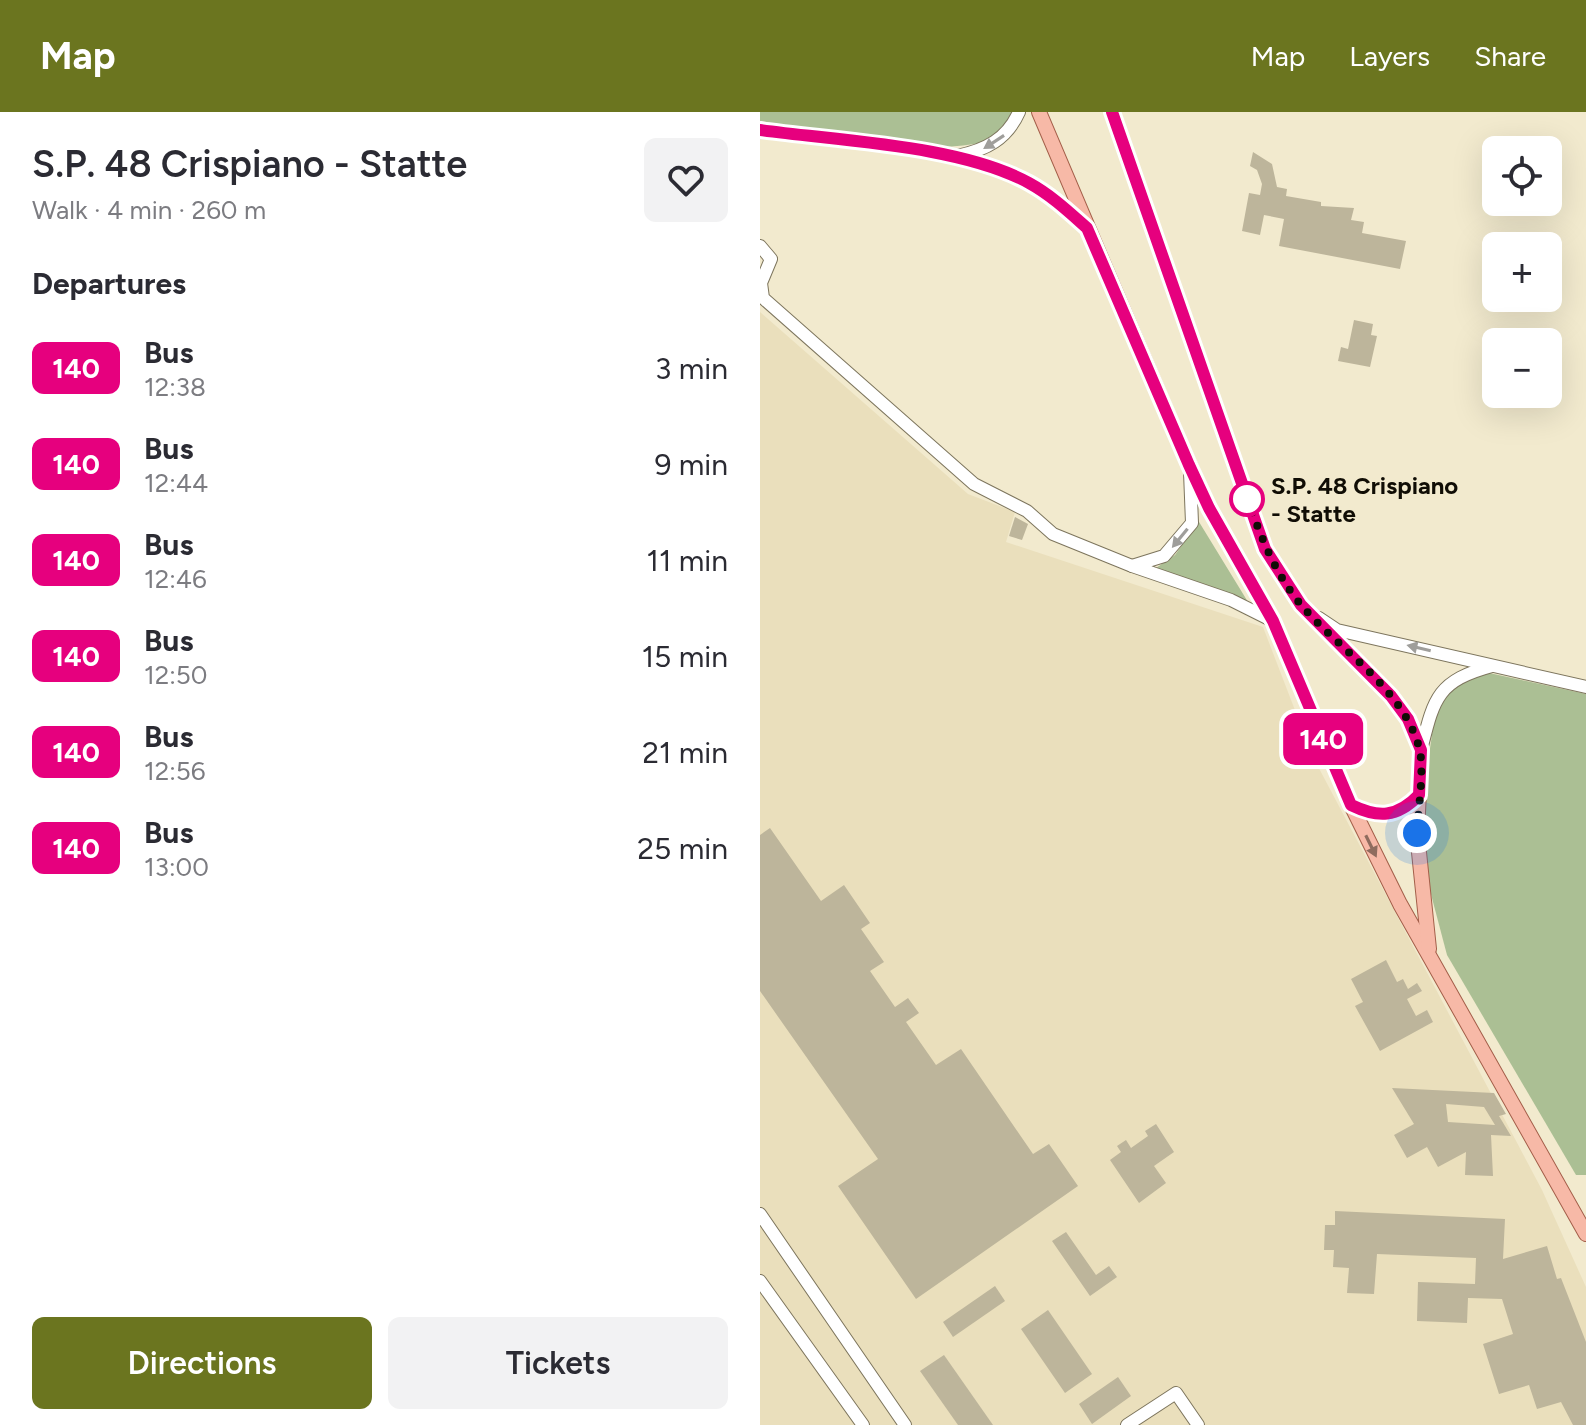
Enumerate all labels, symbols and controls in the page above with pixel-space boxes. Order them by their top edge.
text: Map [40,33,116,79]
text: Map [1251,39,1305,73]
text: Layers [1349,39,1430,73]
text: Share [1474,39,1546,73]
one-way arrow [983,135,1004,150]
map controls [1482,136,1562,408]
button: locate [1482,136,1562,216]
button: heart [644,138,728,222]
text: S.P. 48 Crispiano - Statte [32,141,467,187]
text: Walk · 4 min · 260 m [32,194,266,226]
button: + [1482,232,1562,312]
text: Departures [32,265,186,302]
button: − [1482,328,1562,408]
text: Bus [144,334,193,371]
text: 3 min [655,350,728,387]
text: 140 [52,351,100,385]
text: 12:38 [144,371,206,403]
text: Bus [144,430,193,467]
text: 9 min [654,446,728,483]
text: 140 [52,447,100,481]
text: 12:44 [144,467,208,499]
place label: S.P. 48 Crispiano - Statte [1271,471,1458,528]
marker: S.P. 48 Crispiano - Statte [1230,482,1264,516]
text: Bus [144,526,193,563]
one-way arrow [1172,528,1189,548]
text: 11 min [647,542,728,579]
text: 140 [52,543,100,577]
text: 12:46 [144,563,207,595]
text: Bus [144,622,193,659]
text: 15 min [642,638,728,675]
text: 140 [52,639,100,673]
one-way arrow [1406,641,1431,654]
text: 12:50 [144,659,207,691]
line badge: 140 [1277,713,1369,765]
text: Bus [144,718,193,755]
text: 140 [1299,722,1347,756]
text: 21 min [642,734,728,771]
text: 140 [52,735,100,769]
text: 12:56 [144,755,206,787]
your location [1397,813,1437,853]
text: Bus [144,814,193,851]
text: 25 min [637,830,728,867]
text: 140 [52,831,100,865]
one-way arrow [1364,834,1378,857]
text: 13:00 [144,851,209,883]
button: Directions [32,1317,372,1409]
button: Tickets [388,1317,728,1409]

